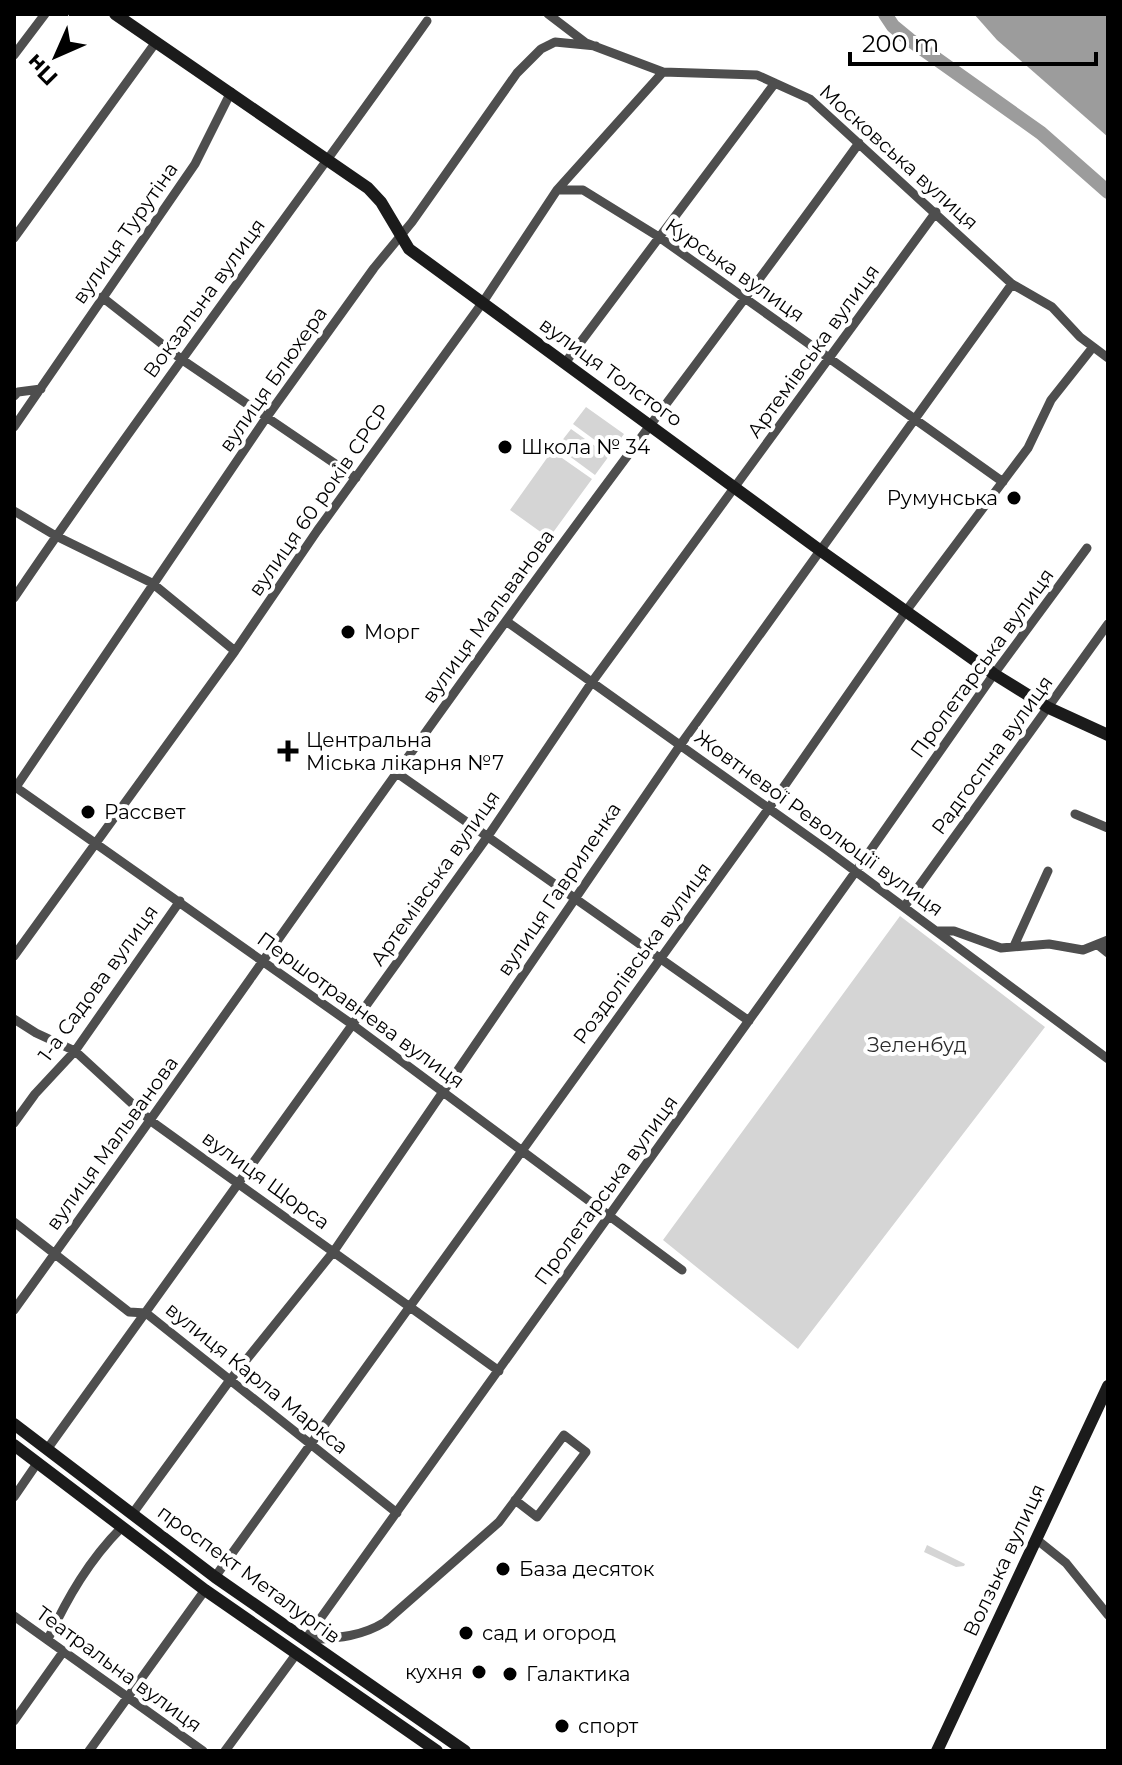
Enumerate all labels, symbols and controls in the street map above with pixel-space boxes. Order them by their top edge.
north arrow [16,16,96,96]
scale bar [850,16,1096,66]
text: 200 m [862,29,939,58]
text: Пн [21,49,63,91]
street label: Московська вулиця [815,79,983,235]
street label: вулиця Турутіна [67,158,183,308]
street label: Курська вулиця [661,213,809,327]
street label: Вокзальна вулиця [138,214,270,382]
street label: Артемівська вулиця [742,259,884,443]
street label: вулиця Блюхера [214,302,332,456]
street label: вулиця Толстого [535,312,687,432]
street label: вулиця 60 років СРСР [244,399,394,601]
place label: Школа № 34 [521,435,650,459]
marker: Школа № 34 [496,438,514,456]
place label: Румунська [887,486,998,510]
marker: Румунська [1005,489,1023,507]
street label: вулиця Мальванова [417,524,559,708]
street label: Пролетарська вулиця [905,564,1059,762]
place label: Морг [364,620,420,644]
marker: Морг [339,623,357,641]
street label: Радгоспна вулиця [926,671,1058,839]
street label: Жовтневої Революції вулиця [690,725,948,921]
place label: Центральна Міська лікарня №7 [306,728,504,775]
marker: Центральна Міська лікарня №7 [277,740,299,762]
street label: Артемівська вулиця [365,786,505,970]
street label: вулиця Гавриленка [492,798,626,980]
place label: Рассвет [104,800,186,824]
marker: Рассвет [79,803,97,821]
street label: Роздолівська вулиця [568,857,716,1049]
street label: 1-а Садова вулиця [33,900,163,1066]
street label: Першотравнева вулиця [253,927,469,1093]
park label: Зеленбуд [867,1033,967,1057]
street label: вулиця Мальванова [41,1051,183,1235]
street label: Пролетарська вулиця [529,1091,683,1289]
street label: вулиця Щорса [198,1126,334,1234]
street label: вулиця Карла Маркса [161,1297,353,1459]
street label: Волзька вулиця [958,1480,1050,1640]
street label: проспект Металургів [153,1500,345,1648]
place label: База десяток [519,1557,655,1581]
marker: База десяток [494,1560,512,1578]
street label: Театральна вулиця [32,1601,206,1737]
place label: сад и огород [482,1621,616,1645]
marker: сад и огород [457,1624,475,1642]
place label: кухня [405,1660,463,1684]
place label: Галактика [526,1662,631,1686]
marker: кухня [470,1663,488,1681]
marker: Галактика [501,1665,519,1683]
place label: спорт [578,1714,639,1738]
marker: спорт [553,1717,571,1735]

